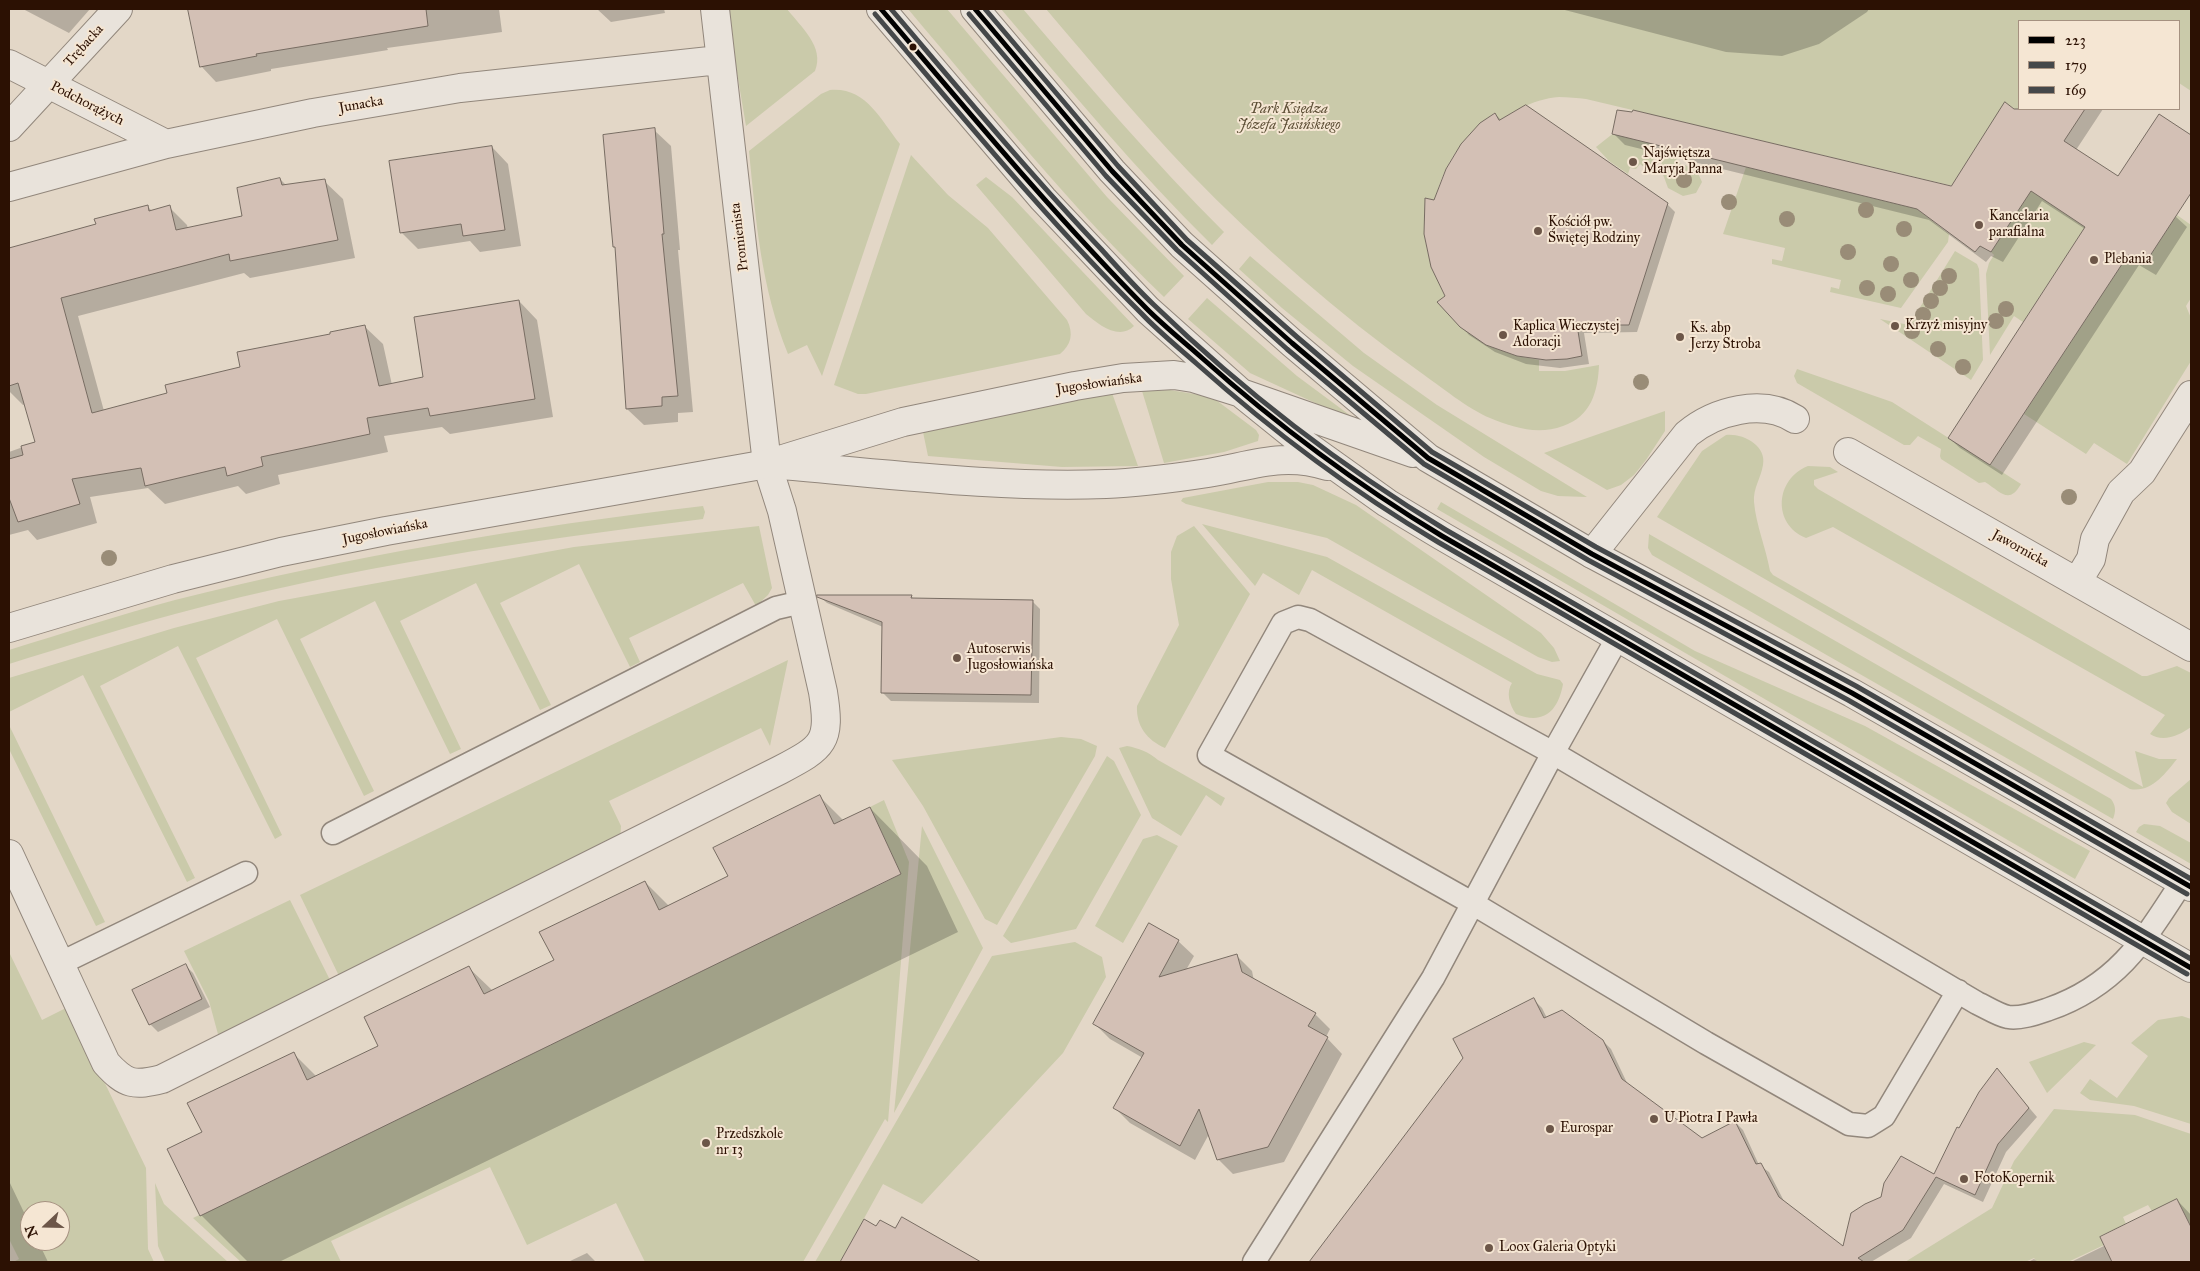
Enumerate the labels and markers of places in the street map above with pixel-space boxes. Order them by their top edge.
unlabelled marker [908,42,918,52]
place label: Najświętsza Maryja Panna [1643,146,1722,178]
marker: Najświętsza Maryja Panna [1627,156,1639,168]
place label: Kancelaria parafialna [1989,209,2049,242]
place label: Kościół pw. Świętej Rodziny [1548,215,1640,248]
marker: Kancelaria parafialna [1973,219,1985,231]
marker: Kościół pw. Świętej Rodziny [1532,225,1544,237]
place label: Plebania [2104,252,2152,268]
marker: Plebania [2088,254,2100,266]
place label: Krzyż misyjny [1905,318,1987,334]
place label: Kaplica Wieczystej Adoracji [1513,319,1619,352]
marker: Krzyż misyjny [1889,320,1901,332]
place label: Ks. abp Jerzy Stroba [1690,321,1761,354]
marker: Kaplica Wieczystej Adoracji [1497,329,1509,341]
marker: Ks. abp Jerzy Stroba [1674,331,1686,343]
place label: Autoserwis Jugosłowiańska [967,642,1053,674]
marker: Autoserwis Jugosłowiańska [951,652,963,664]
place label: U Piotra I Pawła [1664,1111,1758,1127]
marker: U Piotra I Pawła [1648,1113,1660,1125]
place label: Eurospar [1560,1121,1613,1137]
marker: Eurospar [1544,1123,1556,1135]
place label: Przedszkole nr 13 [716,1127,783,1160]
marker: Przedszkole nr 13 [700,1137,712,1149]
place label: FotoKopernik [1974,1171,2055,1187]
marker: FotoKopernik [1958,1173,1970,1185]
place label: Loox Galeria Optyki [1499,1240,1616,1256]
marker: Loox Galeria Optyki [1483,1242,1495,1254]

